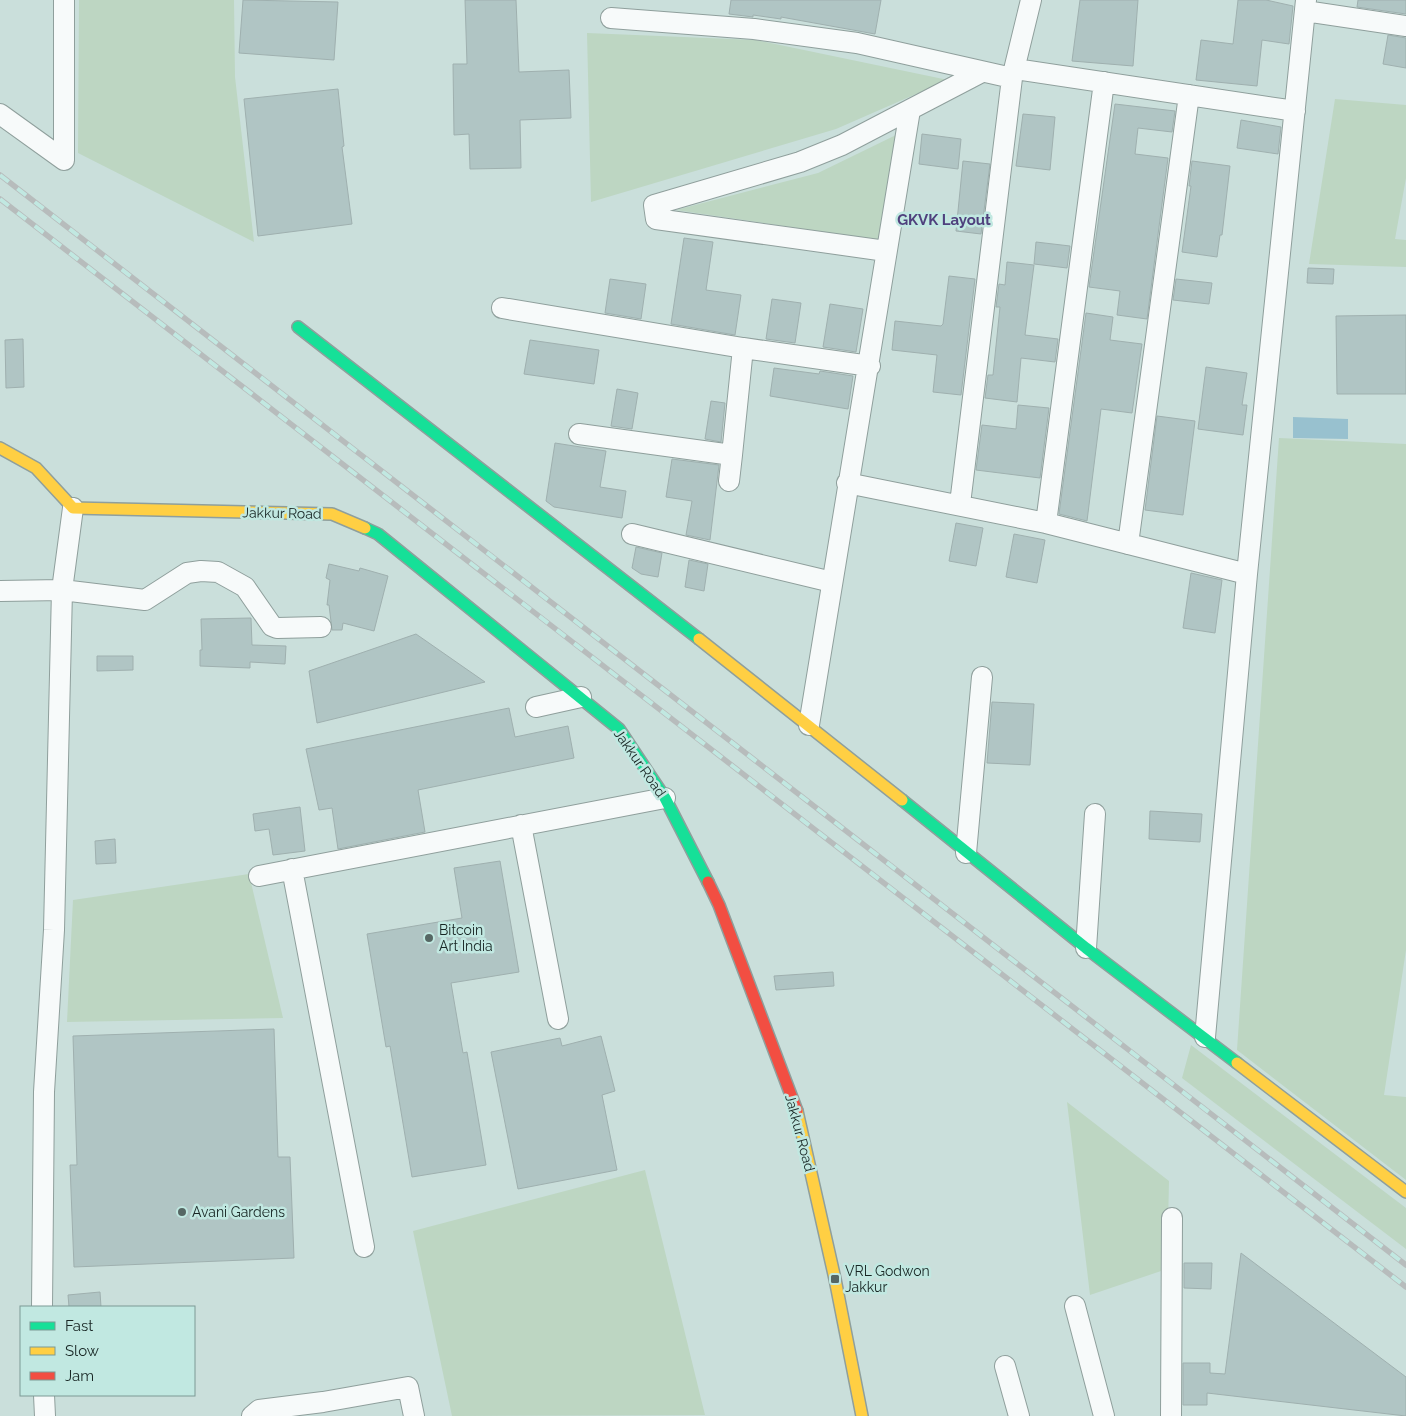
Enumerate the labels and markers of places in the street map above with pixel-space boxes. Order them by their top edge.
place label: Bitcoin Art India [439,922,493,954]
marker: Bitcoin Art India [423,932,435,944]
place label: Avani Gardens [192,1204,285,1220]
marker: Avani Gardens [176,1206,188,1218]
place label: VRL Godwon Jakkur [845,1263,930,1295]
marker: VRL Godwon Jakkur [829,1273,841,1285]

